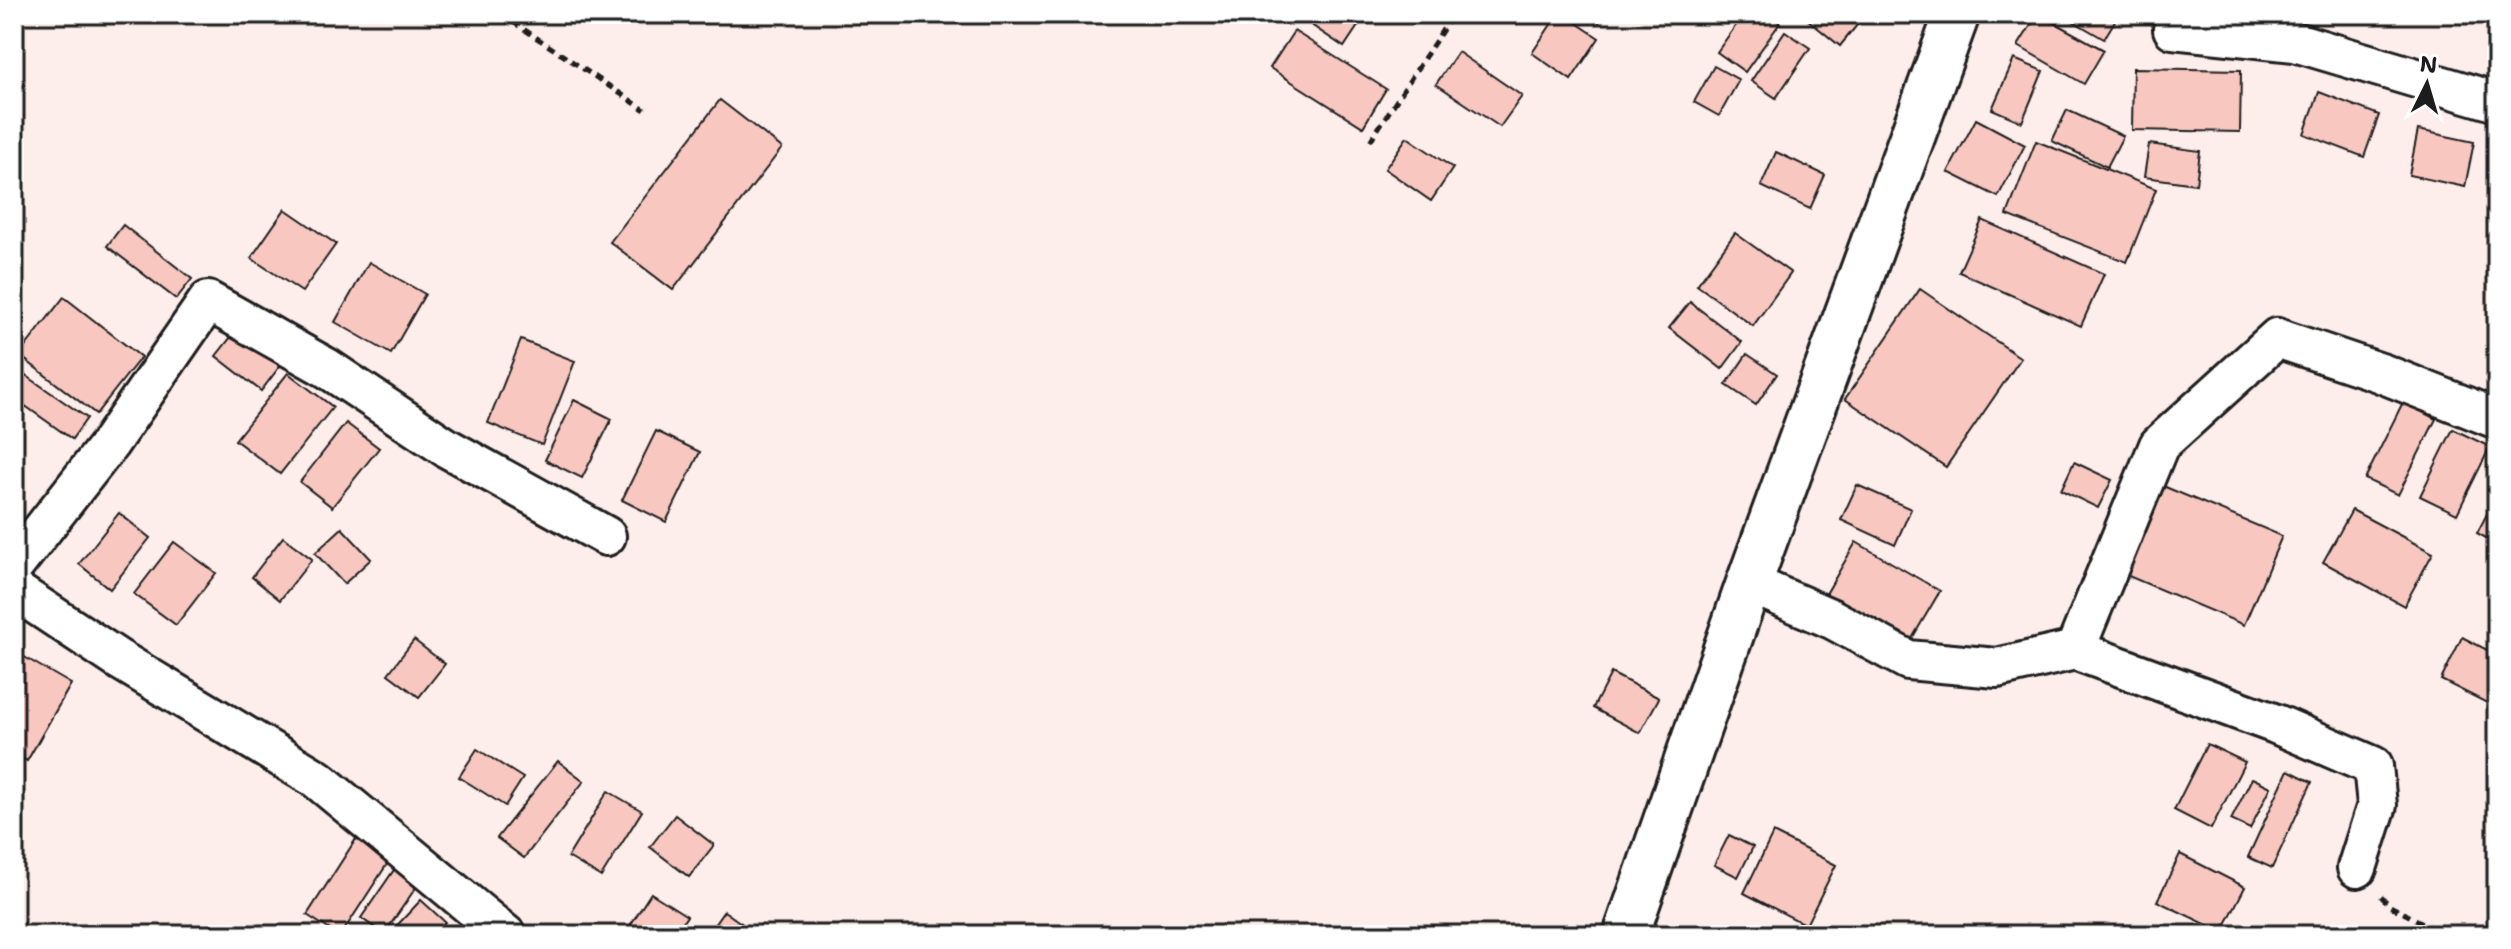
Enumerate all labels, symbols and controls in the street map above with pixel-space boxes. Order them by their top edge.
north arrow [2387,44,2467,124]
text: N [2419,49,2439,80]

